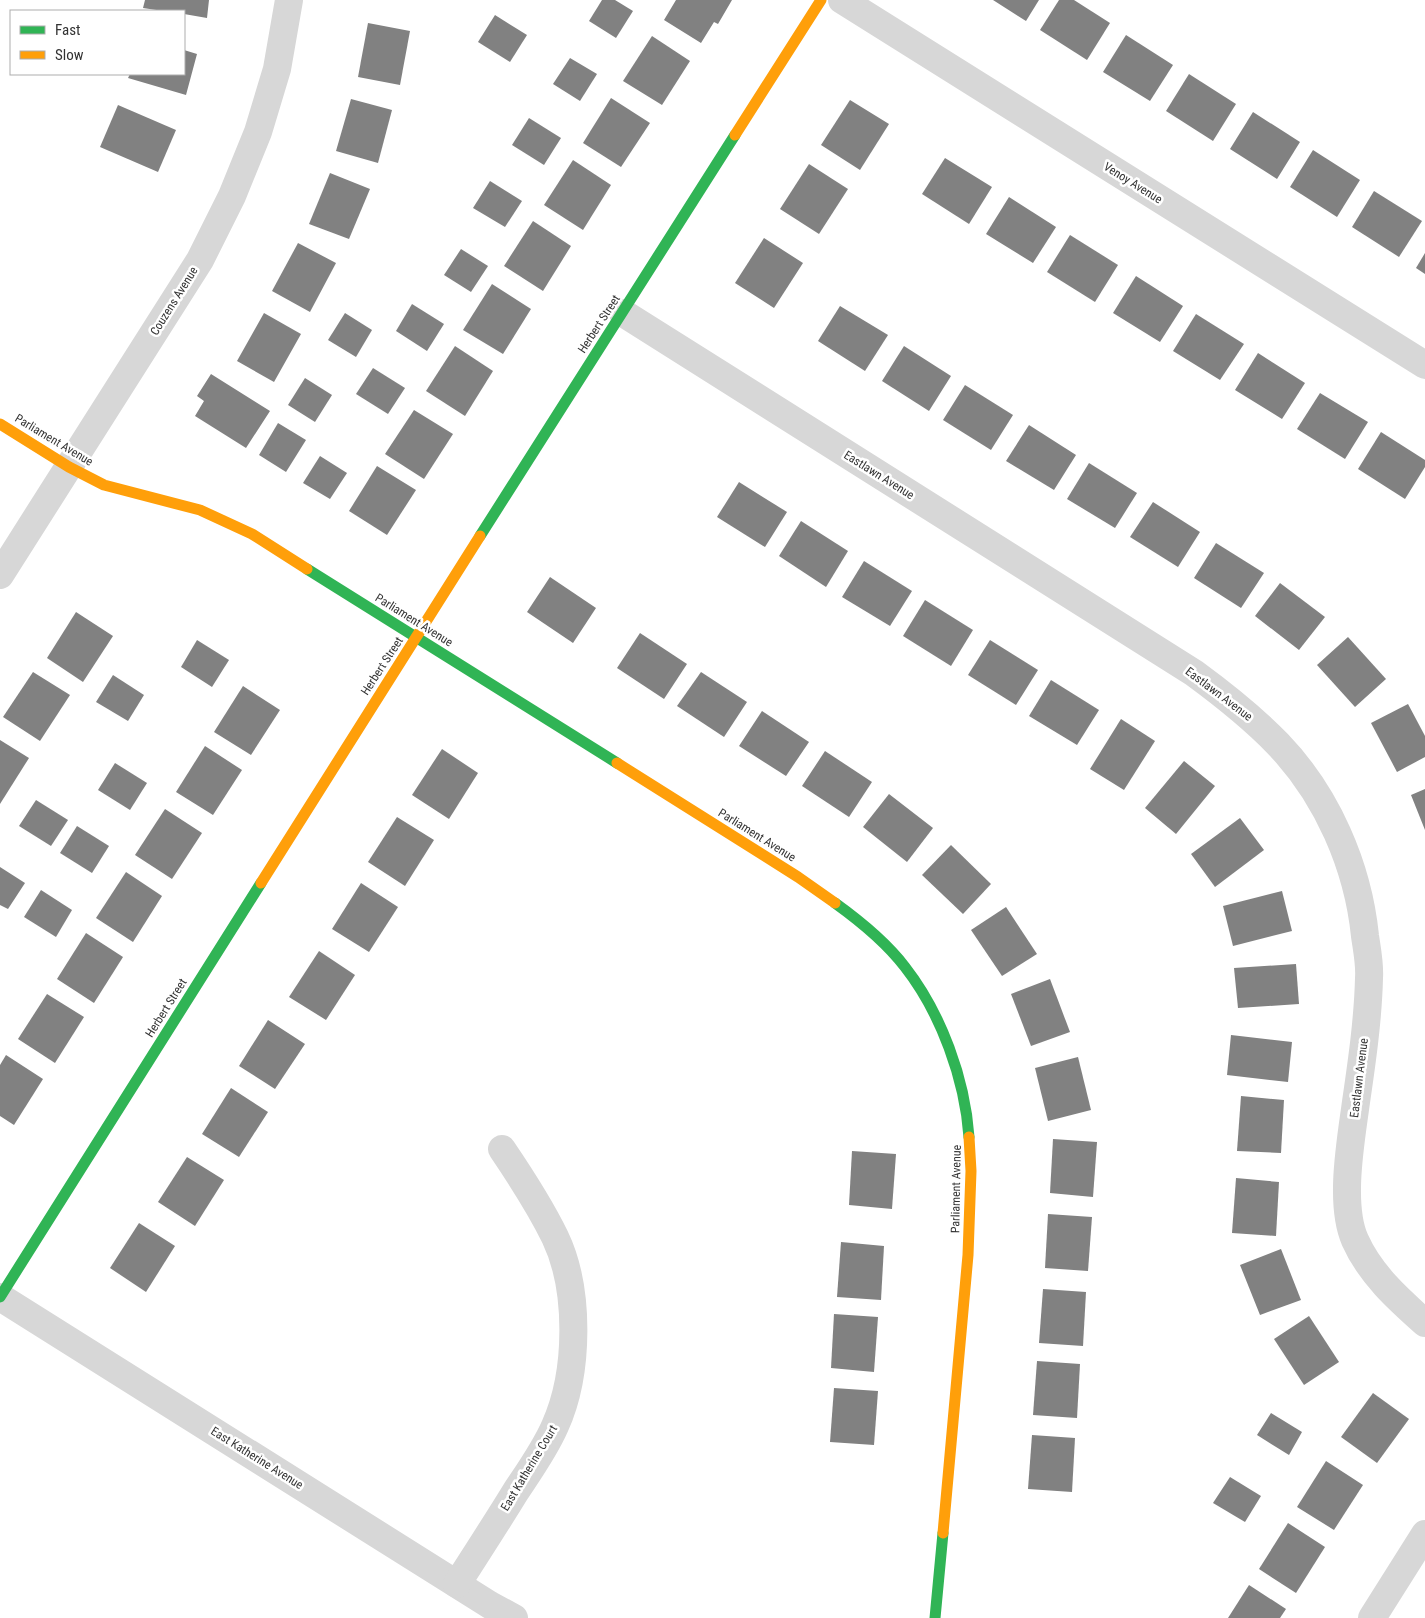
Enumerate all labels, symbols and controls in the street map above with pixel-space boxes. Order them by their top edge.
legend [10,10,185,75]
text: Fast [55,21,80,39]
text: Slow [55,46,84,64]
street label: Venoy Avenue [1101,160,1165,207]
street label: Couzens Avenue [147,264,201,338]
street label: Herbert Street [575,292,623,356]
street label: Parliament Avenue [12,411,96,469]
street label: Eastlawn Avenue [841,448,917,502]
street label: Parliament Avenue [373,591,456,650]
street label: Herbert Street [358,634,406,698]
street label: Eastlawn Avenue [1183,664,1256,724]
street label: Parliament Avenue [716,806,799,865]
street label: Herbert Street [142,976,190,1040]
street label: Eastlawn Avenue [1347,1037,1371,1119]
street label: Parliament Avenue [948,1144,964,1233]
street label: East Katherine Court [498,1422,560,1513]
street label: East Katherine Avenue [208,1424,306,1492]

